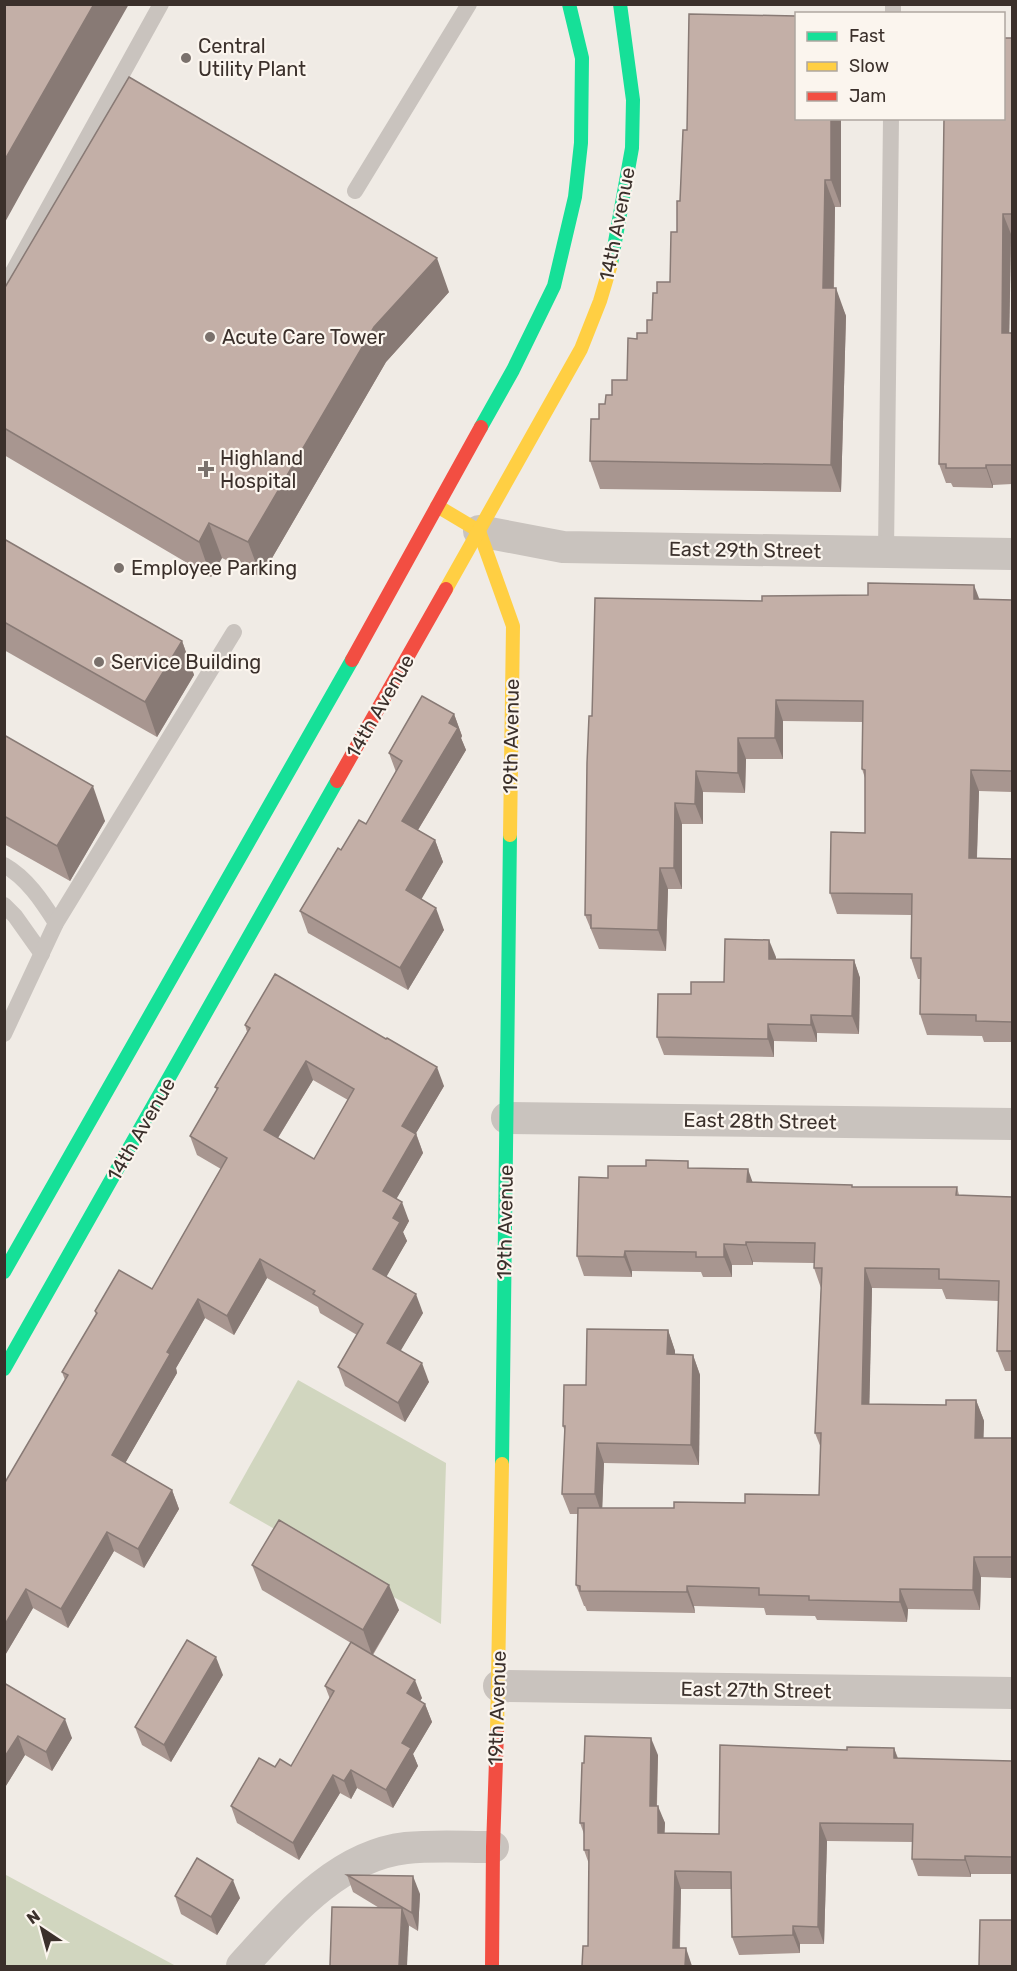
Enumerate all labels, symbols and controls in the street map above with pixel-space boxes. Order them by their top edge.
legend [795,12,1005,120]
text: Fast [849,25,885,47]
place label: Central Utility Plant [198,34,306,81]
marker: Central Utility Plant [179,51,193,65]
text: Slow [849,55,889,77]
text: Jam [849,85,886,107]
street label: 14th Avenue [594,165,640,283]
place label: Acute Care Tower [222,325,385,349]
marker: Acute Care Tower [203,330,217,344]
place label: Highland Hospital [220,446,303,493]
marker: Highland Hospital [197,460,215,478]
street label: East 29th Street [669,537,822,563]
place label: Employee Parking [131,556,297,580]
marker: Employee Parking [112,561,126,575]
place label: Service Building [111,650,261,674]
street label: 14th Avenue [341,650,419,762]
marker: Service Building [92,655,106,669]
street label: 19th Avenue [498,678,524,794]
street label: 14th Avenue [102,1073,180,1185]
street label: East 28th Street [683,1108,837,1134]
street label: 19th Avenue [492,1164,518,1280]
street label: 19th Avenue [483,1650,511,1766]
street label: East 27th Street [680,1677,832,1703]
north arrow [12,1899,72,1959]
text: N [23,1906,44,1928]

